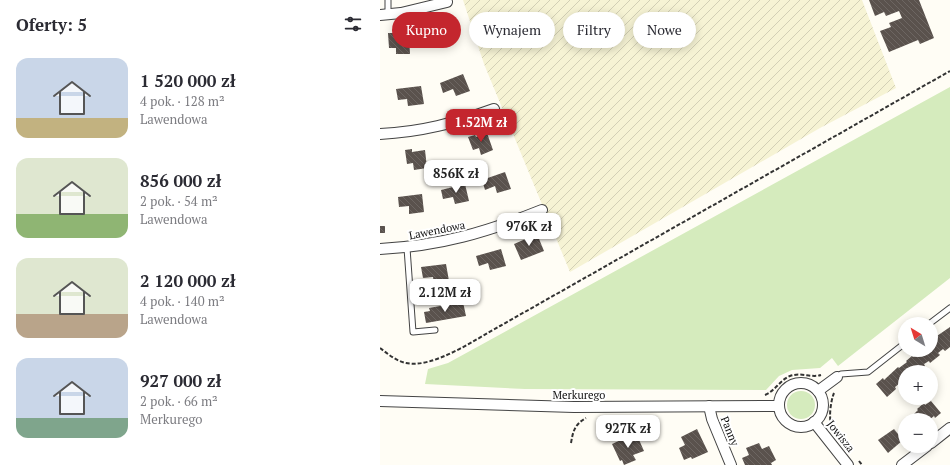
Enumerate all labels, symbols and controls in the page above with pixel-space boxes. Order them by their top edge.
chip: Kupno [392,12,461,48]
chip: Wynajem [469,12,555,48]
chip: Filtry [563,12,625,48]
chip: Nowe [633,12,696,48]
text: Oferty: 5 [16,13,87,36]
icon: filters [342,13,364,35]
text: 1 520 000 zł [140,69,236,92]
icon: home [48,74,96,122]
text: 4 pok. · 128 m² [140,92,225,110]
pin: 1.52M zł [440,109,522,143]
text: Lawendowa [140,110,208,128]
text: 1.52M zł [455,113,507,131]
pin: 856K zł [419,160,493,194]
text: 856K zł [433,164,479,182]
text: 856 000 zł [140,169,222,192]
icon: home [48,174,96,222]
text: 2 pok. · 54 m² [140,192,218,210]
text: Lawendowa [140,210,208,228]
pin: 976K zł [492,213,566,247]
text: 976K zł [506,217,552,235]
street label: Lawendowa [408,218,467,242]
text: 2 120 000 zł [140,269,236,292]
icon: home [48,274,96,322]
pin: 2.12M zł [404,279,486,313]
text: 2.12M zł [419,283,471,301]
text: 4 pok. · 140 m² [140,292,225,310]
text: Lawendowa [140,310,208,328]
north arrow [898,317,938,357]
map controls [898,317,938,453]
button: + [898,365,938,405]
text: 927 000 zł [140,369,222,392]
icon: home [48,374,96,422]
street label: Merkurego [553,388,605,402]
text: 2 pok. · 66 m² [140,392,218,410]
text: Merkurego [140,410,203,428]
button: − [898,413,938,453]
street label: Panny [718,414,742,448]
pin: 927K zł [591,415,665,449]
street label: Jowisza [824,417,858,455]
text: 927K zł [605,419,651,437]

